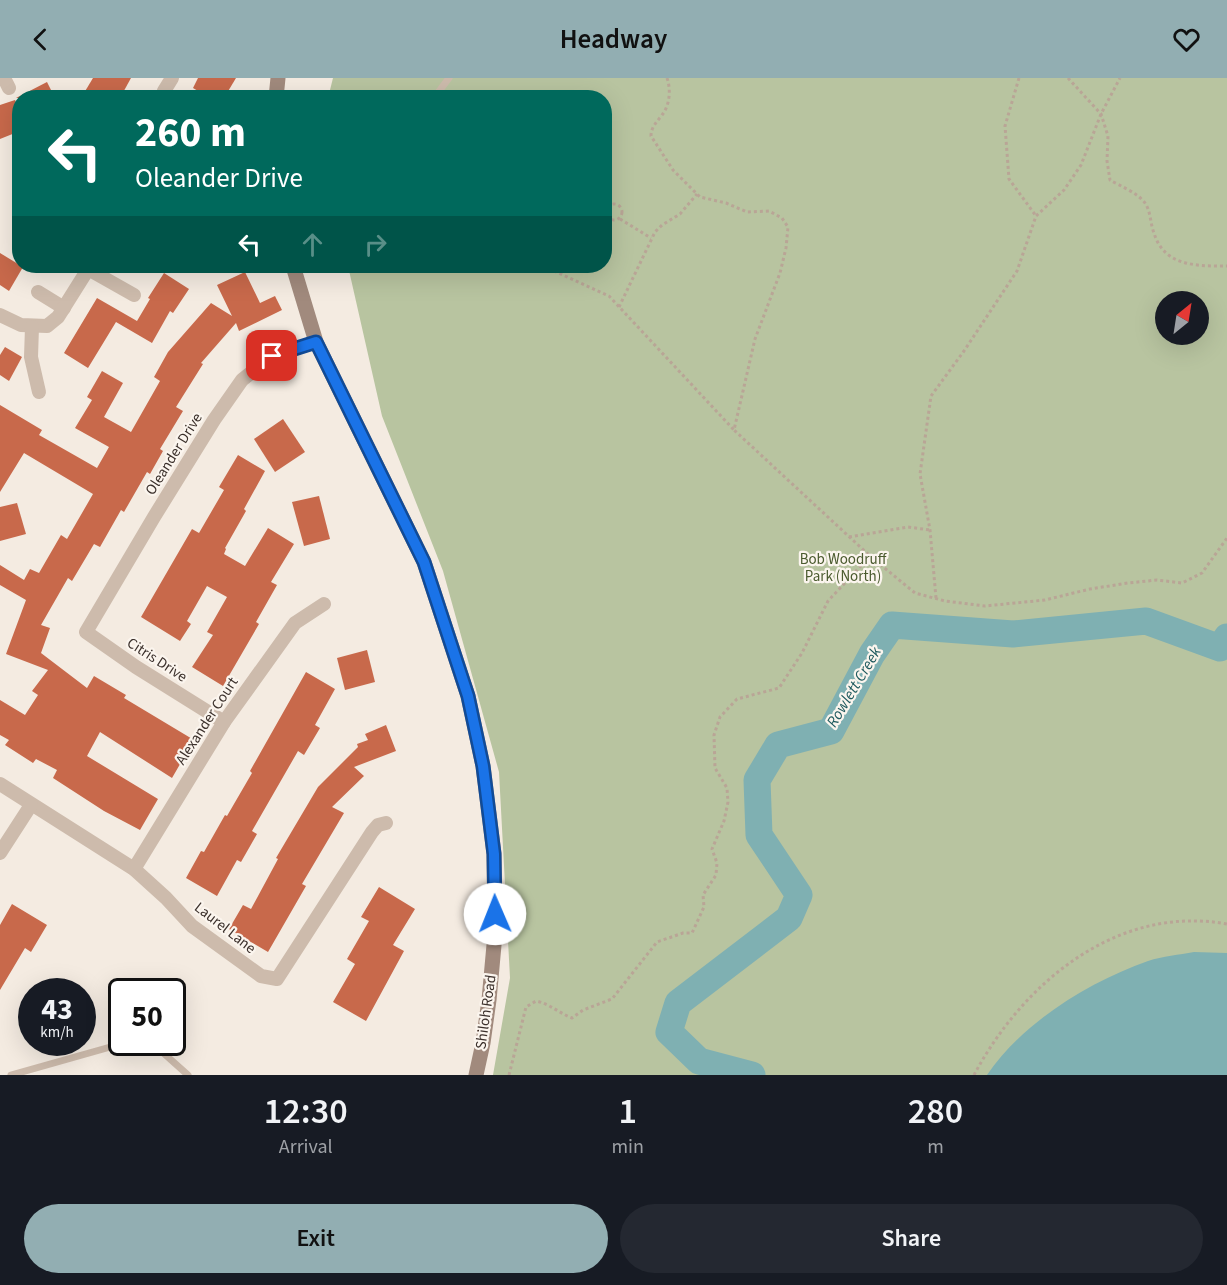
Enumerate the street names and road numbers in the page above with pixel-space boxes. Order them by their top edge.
street label: Oleander Drive [140,409,208,499]
street label: Citris Drive [123,633,191,687]
street label: Alexander Court [171,673,243,769]
street label: Laurel Lane [190,897,260,959]
street label: Shiloh Road [470,973,502,1051]

